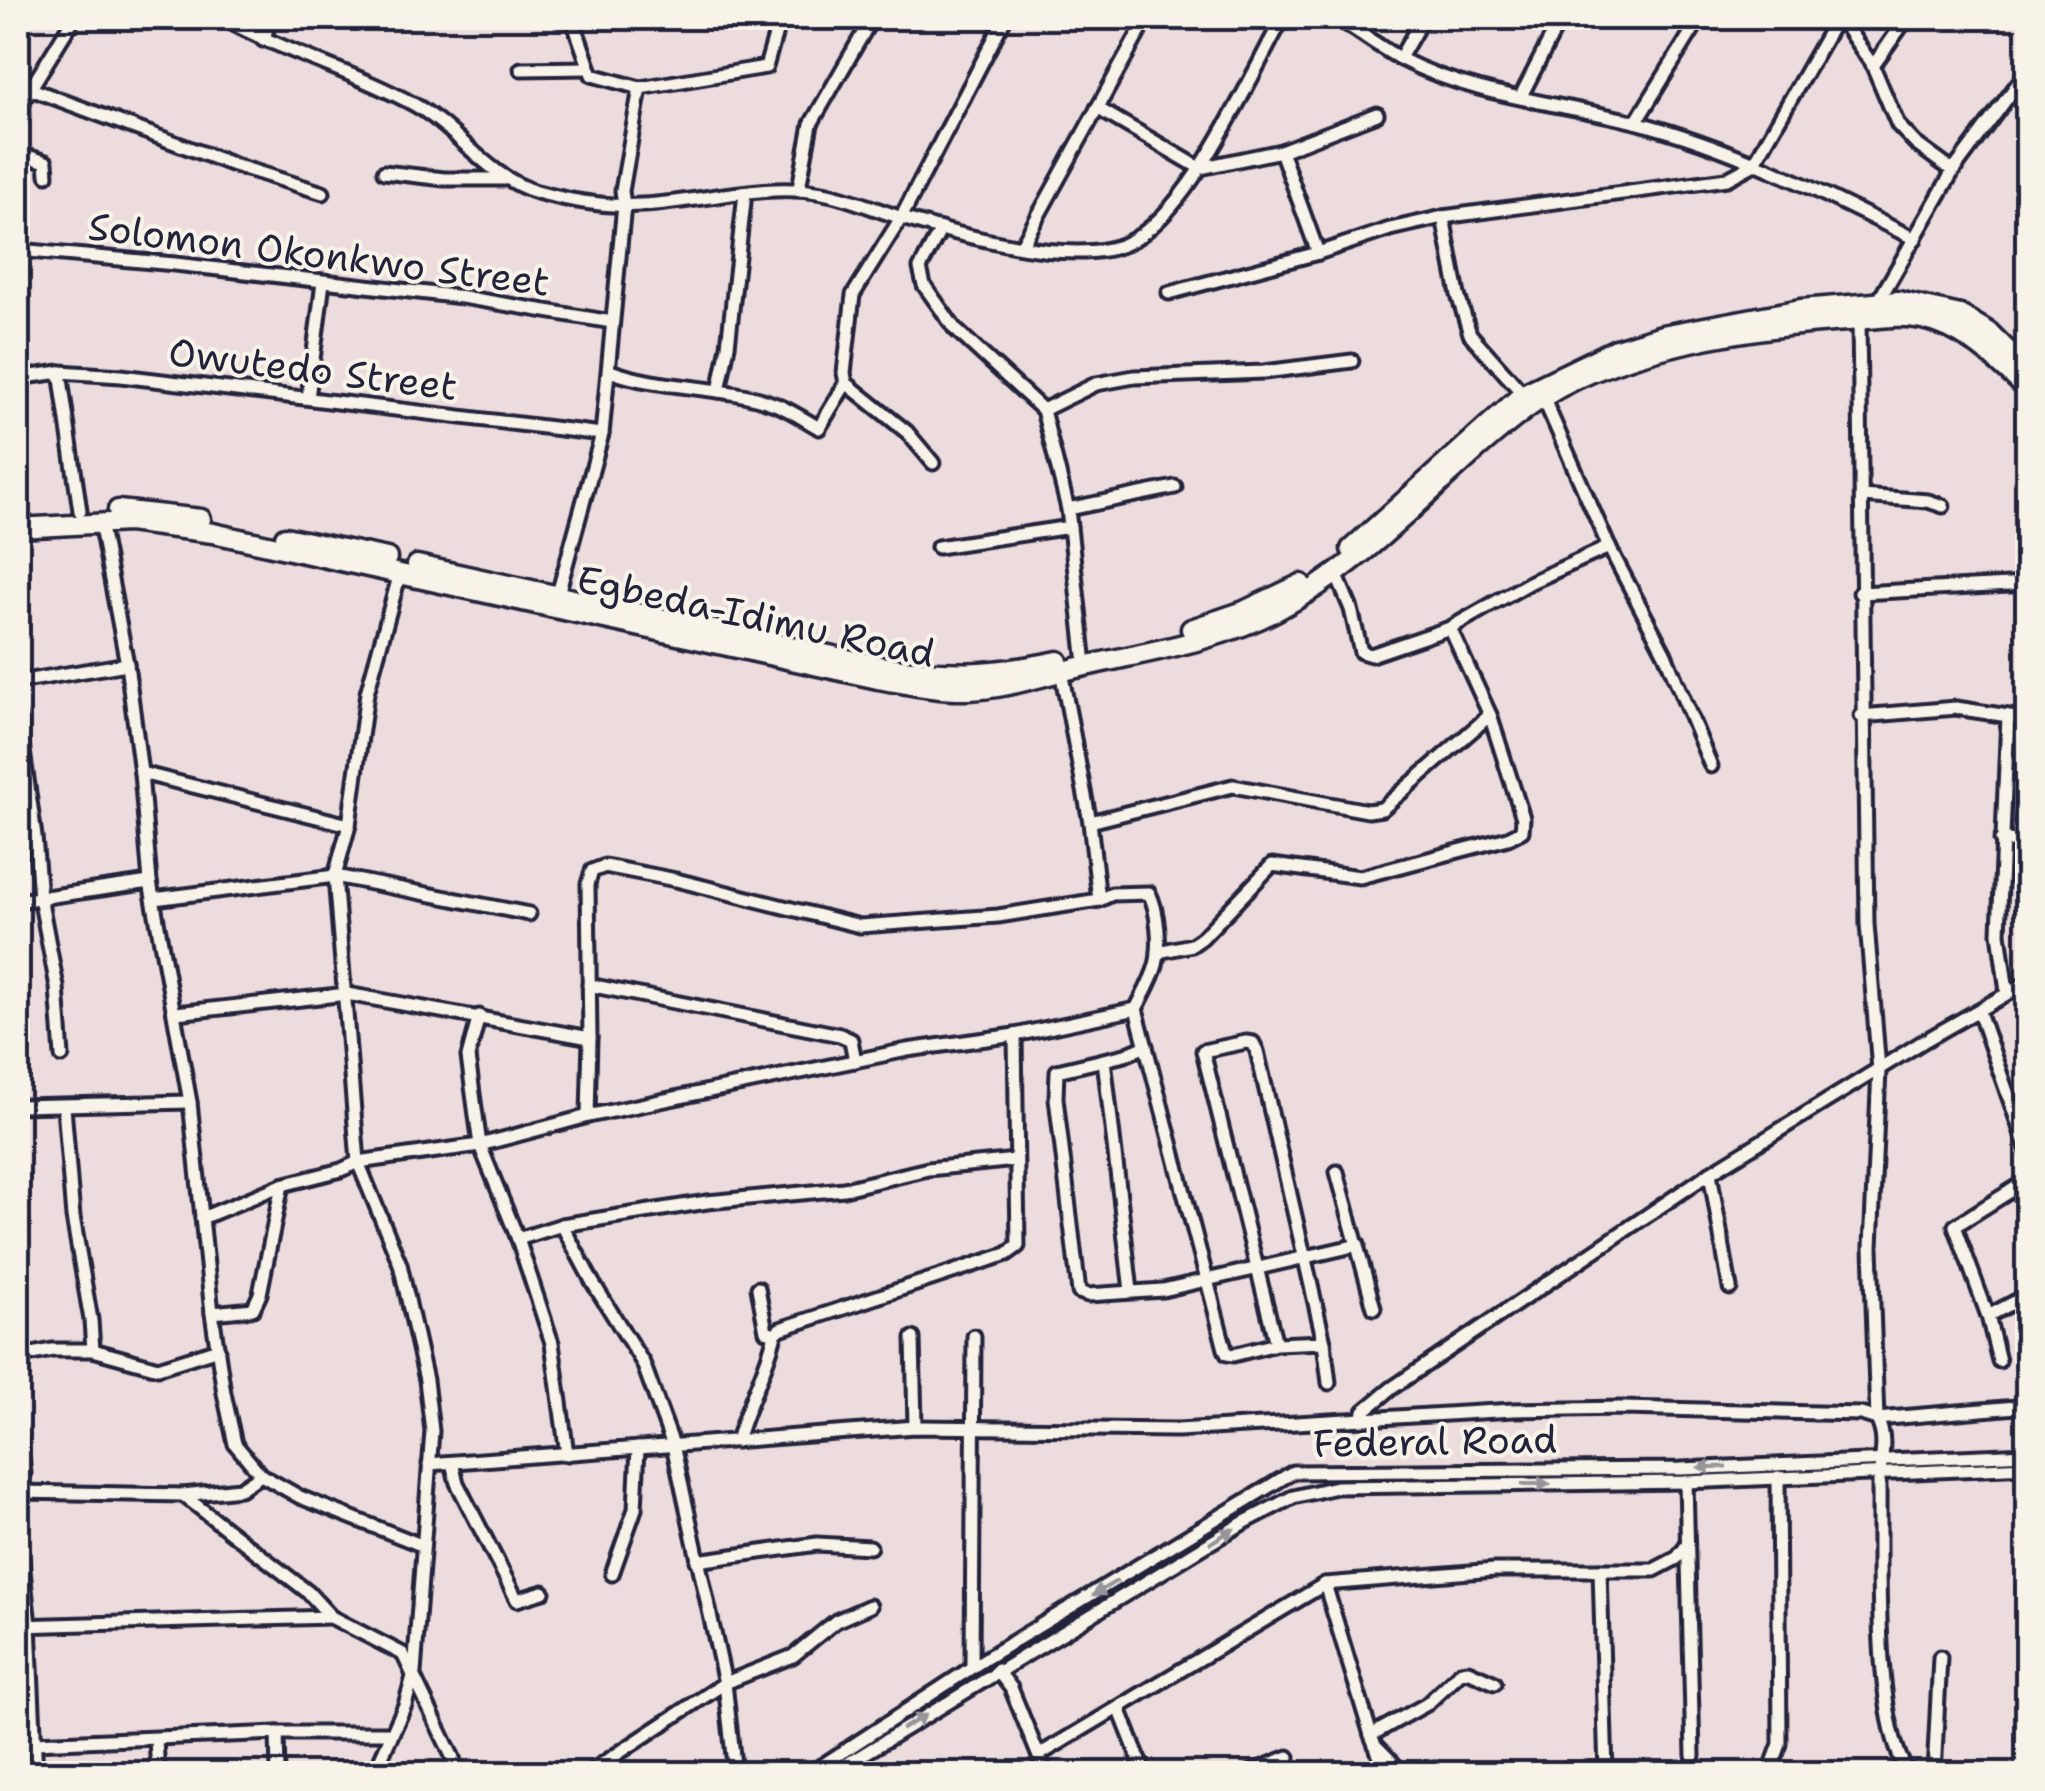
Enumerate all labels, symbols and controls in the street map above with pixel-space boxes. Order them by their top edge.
street label: Solomon Okonkwo Street [86,200,552,308]
street label: Owutedo Street [166,326,460,412]
street label: Egbeda-Idimu Road [572,553,940,679]
street label: Federal Road [1313,1413,1557,1469]
one-way arrow [1695,1460,1727,1476]
one-way arrow [1520,1476,1552,1492]
one-way arrow [1208,1528,1236,1545]
one-way arrow [1091,1579,1119,1596]
one-way arrow [900,1714,928,1731]

